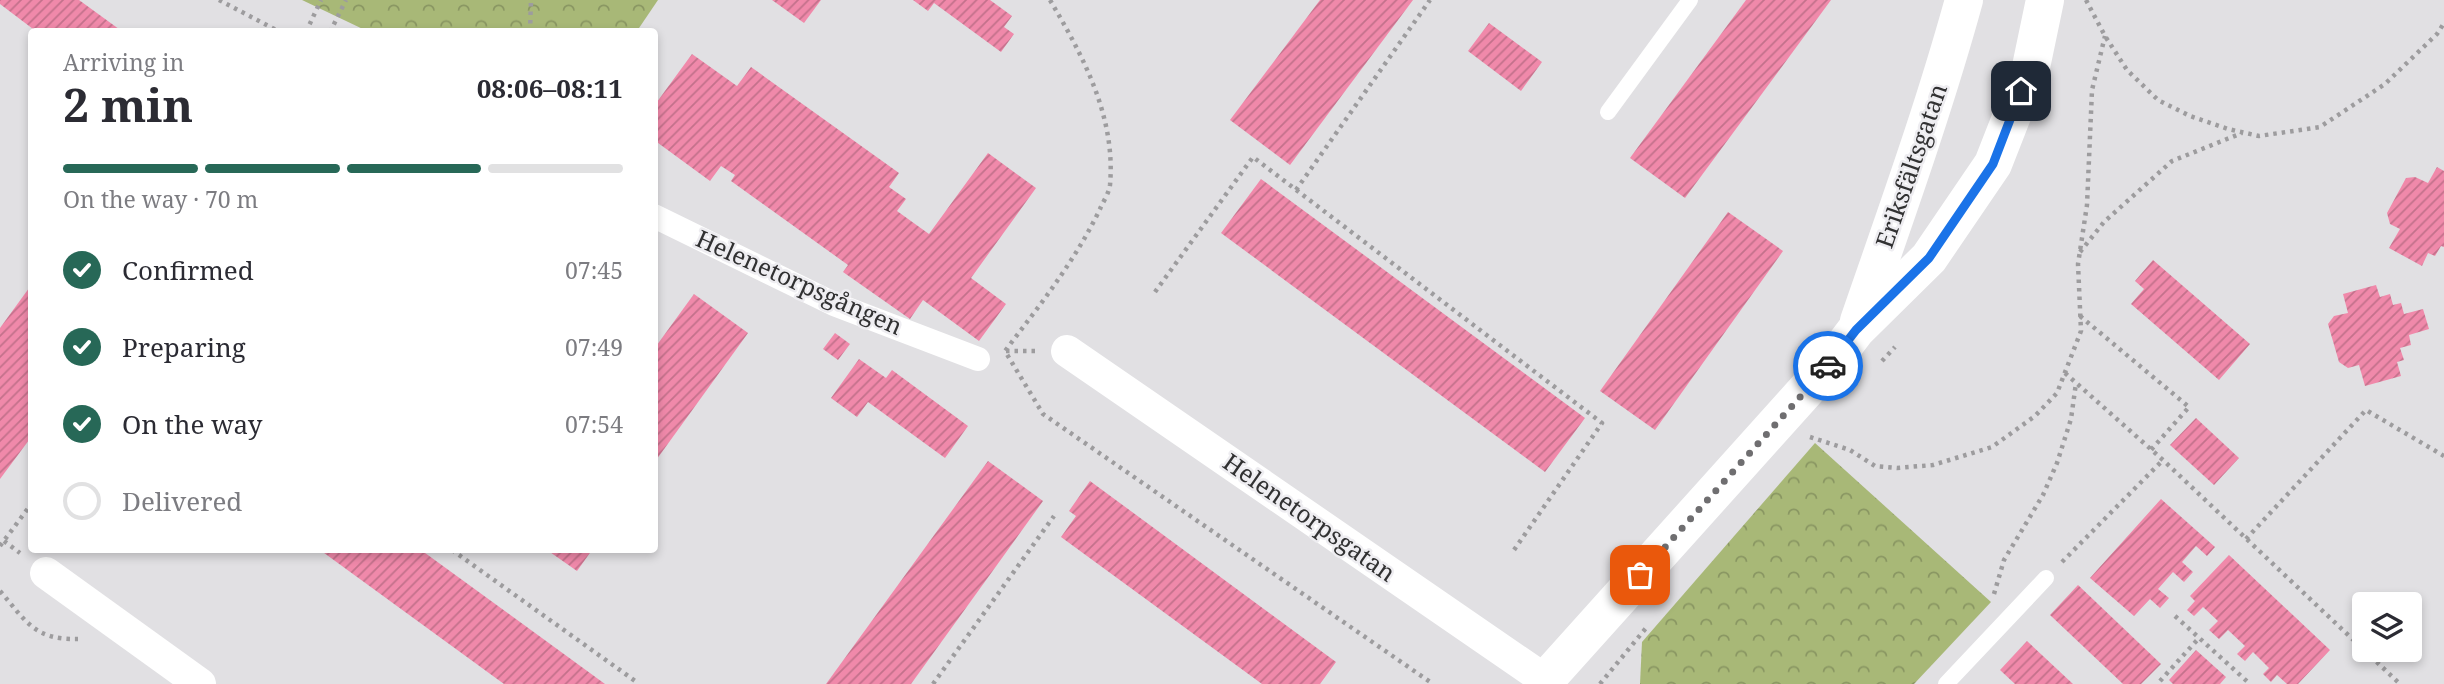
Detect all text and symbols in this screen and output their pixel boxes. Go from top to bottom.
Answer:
text: Arriving in [63,46,184,78]
pin [1991,61,2051,121]
text: 08:06–08:11 [477,70,623,106]
icon: home [2002,72,2040,110]
text: 2 min [63,73,193,135]
street label: Eriksfältsgatan [1867,79,1954,252]
text: On the way · 70 m [63,183,258,215]
street label: Helenetorpsgången [691,221,908,342]
icon: check [63,251,101,289]
text: Confirmed [122,252,254,288]
text: 07:45 [565,254,623,286]
icon: check [63,328,101,366]
text: Preparing [122,329,246,365]
text: 07:49 [565,331,623,363]
courier [1793,331,1863,401]
icon: car [1809,347,1847,385]
icon: check [63,405,101,443]
text: On the way [122,406,262,442]
text: 07:54 [565,408,623,440]
street label: Helenetorpsgatan [1217,445,1403,589]
text: Delivered [122,483,242,519]
pin [1610,545,1670,605]
icon: bag [1621,556,1659,594]
map controls [2352,592,2422,662]
button: layers [2352,592,2422,662]

